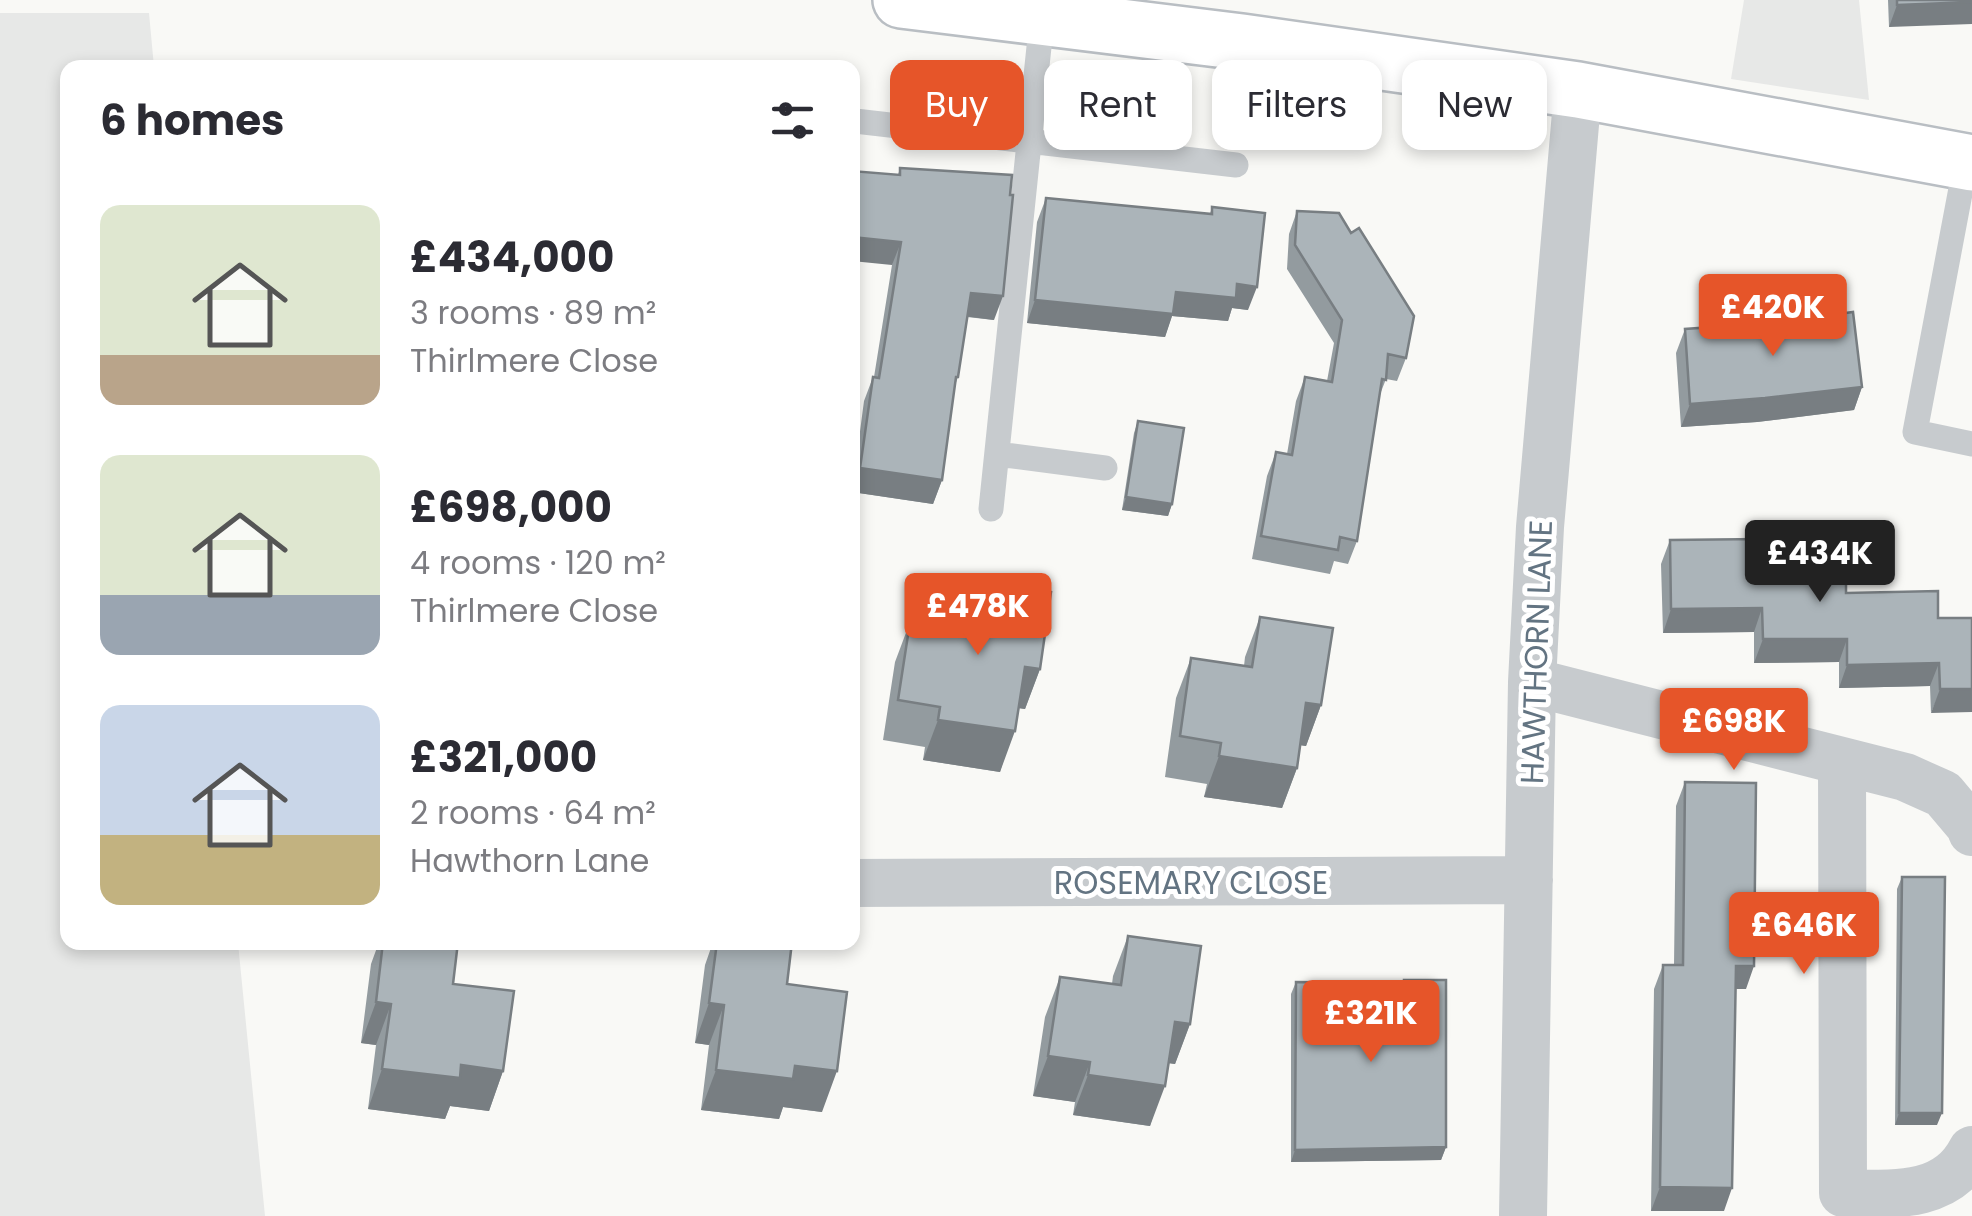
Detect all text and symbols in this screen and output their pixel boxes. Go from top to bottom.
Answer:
chip: Buy [890,60,1024,150]
chip: Rent [1044,60,1192,150]
chip: Filters [1212,60,1382,150]
chip: New [1402,60,1547,150]
text: 6 homes [100,91,285,150]
icon: filters [765,93,820,148]
text: £434,000 [410,228,614,287]
icon: home [180,245,300,365]
pin: £420K [1703,274,1843,359]
text: £420K [1721,284,1825,329]
text: 3 rooms · 89 m² [410,290,656,335]
text: Thirlmere Close [410,338,658,383]
text: £698,000 [410,478,612,537]
icon: home [180,495,300,615]
street label: HAWTHORN LANE [1509,519,1563,785]
pin: £434K [1750,520,1890,605]
text: £434K [1767,530,1873,575]
text: 4 rooms · 120 m² [410,540,666,585]
pin: £478K [908,573,1048,658]
text: £478K [926,583,1030,628]
text: Thirlmere Close [410,588,658,633]
pin: £698K [1664,688,1804,773]
text: £698K [1682,698,1786,743]
text: £321,000 [410,728,597,787]
icon: home [180,745,300,865]
text: 2 rooms · 64 m² [410,790,656,835]
text: Hawthorn Lane [410,838,649,883]
street label: ROSEMARY CLOSE [1054,860,1328,905]
pin: £646K [1734,892,1874,977]
text: £646K [1751,902,1857,947]
pin: £321K [1301,980,1441,1065]
text: £321K [1324,990,1418,1035]

